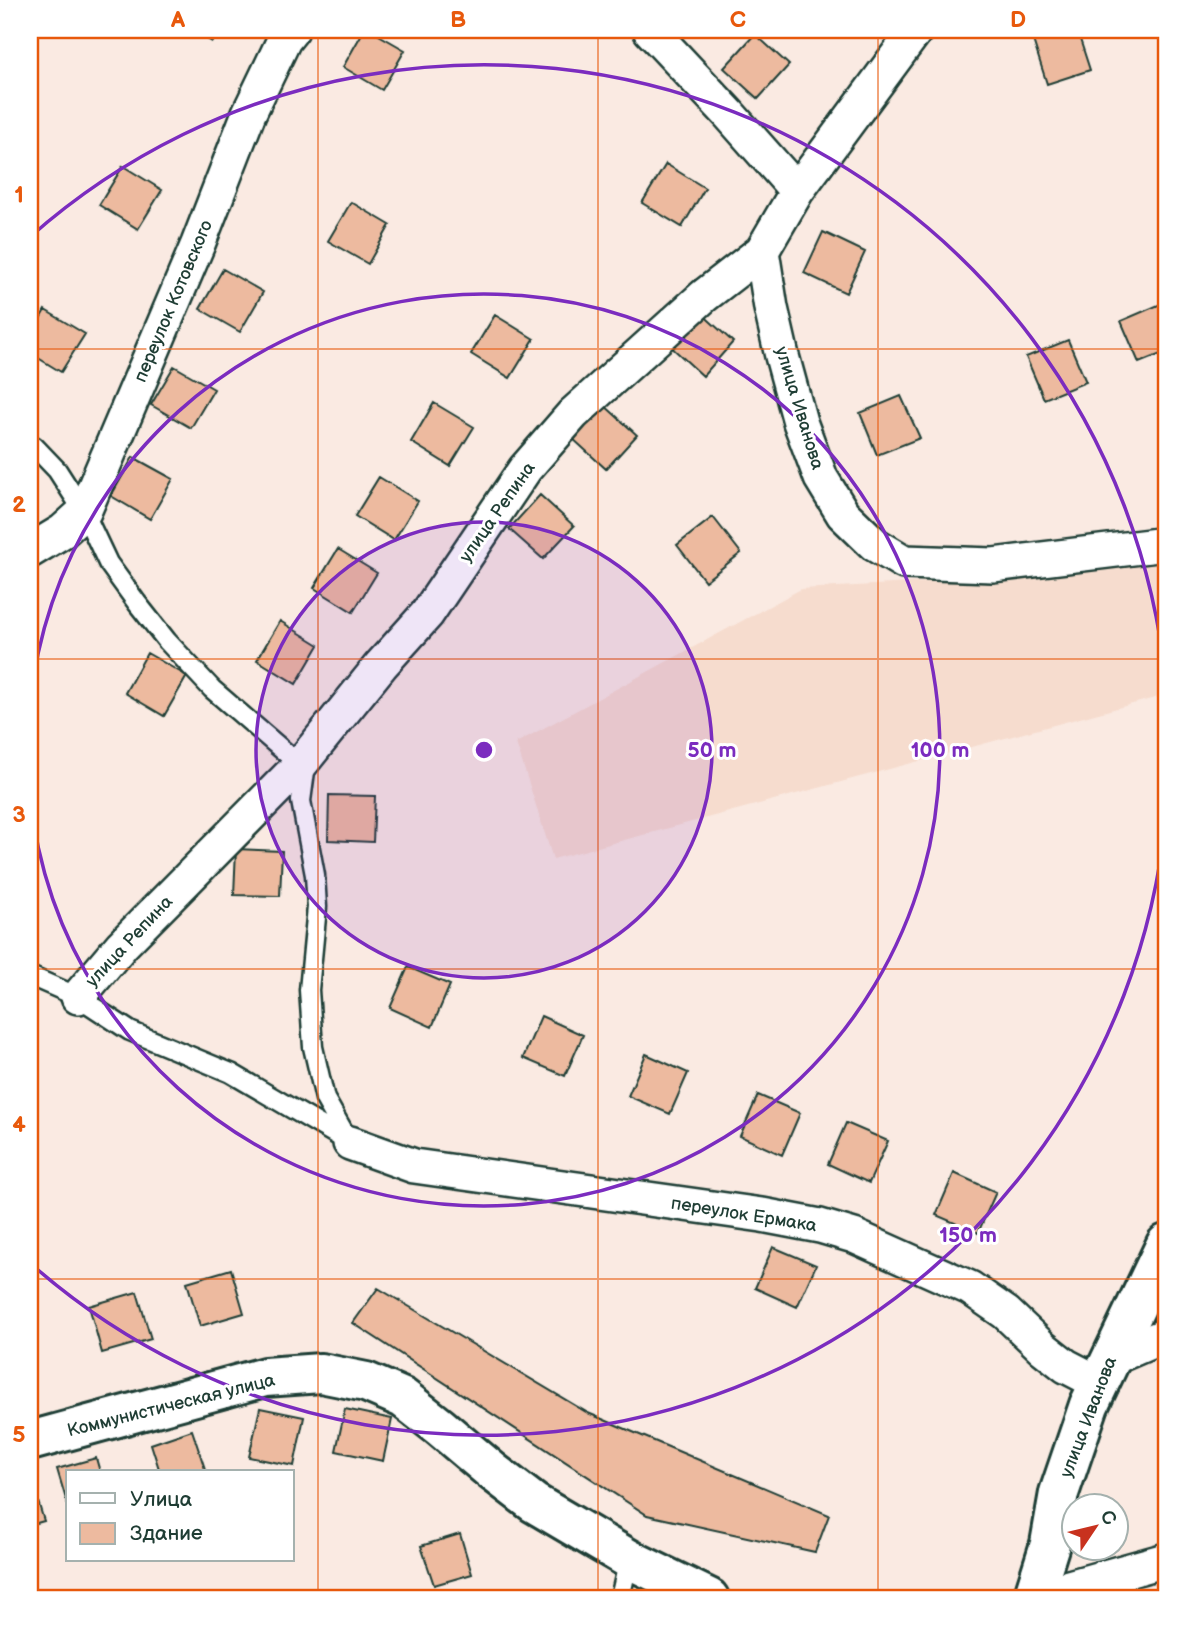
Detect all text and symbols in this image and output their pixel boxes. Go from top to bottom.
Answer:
text: A [170,6,186,34]
text: B [450,6,466,34]
text: C [730,6,746,34]
text: D [1010,6,1026,34]
text: 1 [14,181,24,209]
street label: переулок Котовского [130,217,217,385]
street label: улица Иванова [771,344,828,473]
street label: улица Репина [455,458,540,566]
text: 2 [12,491,26,519]
centre of rings [472,738,496,762]
text: 50 m [688,738,736,763]
text: 100 m [911,738,969,763]
text: 3 [12,801,26,829]
street label: улица Репина [82,891,177,991]
text: 4 [12,1111,26,1139]
street label: переулок Ермака [670,1193,819,1236]
text: 150 m [939,1223,997,1248]
street label: улица Иванова [1056,1353,1121,1481]
street label: Коммунистическая улица [65,1369,277,1441]
text: 5 [12,1421,26,1449]
legend [66,1470,294,1562]
text: Улица [130,1487,193,1512]
north arrow [1060,1492,1130,1562]
text: С [1094,1506,1121,1530]
text: Здание [130,1521,203,1546]

